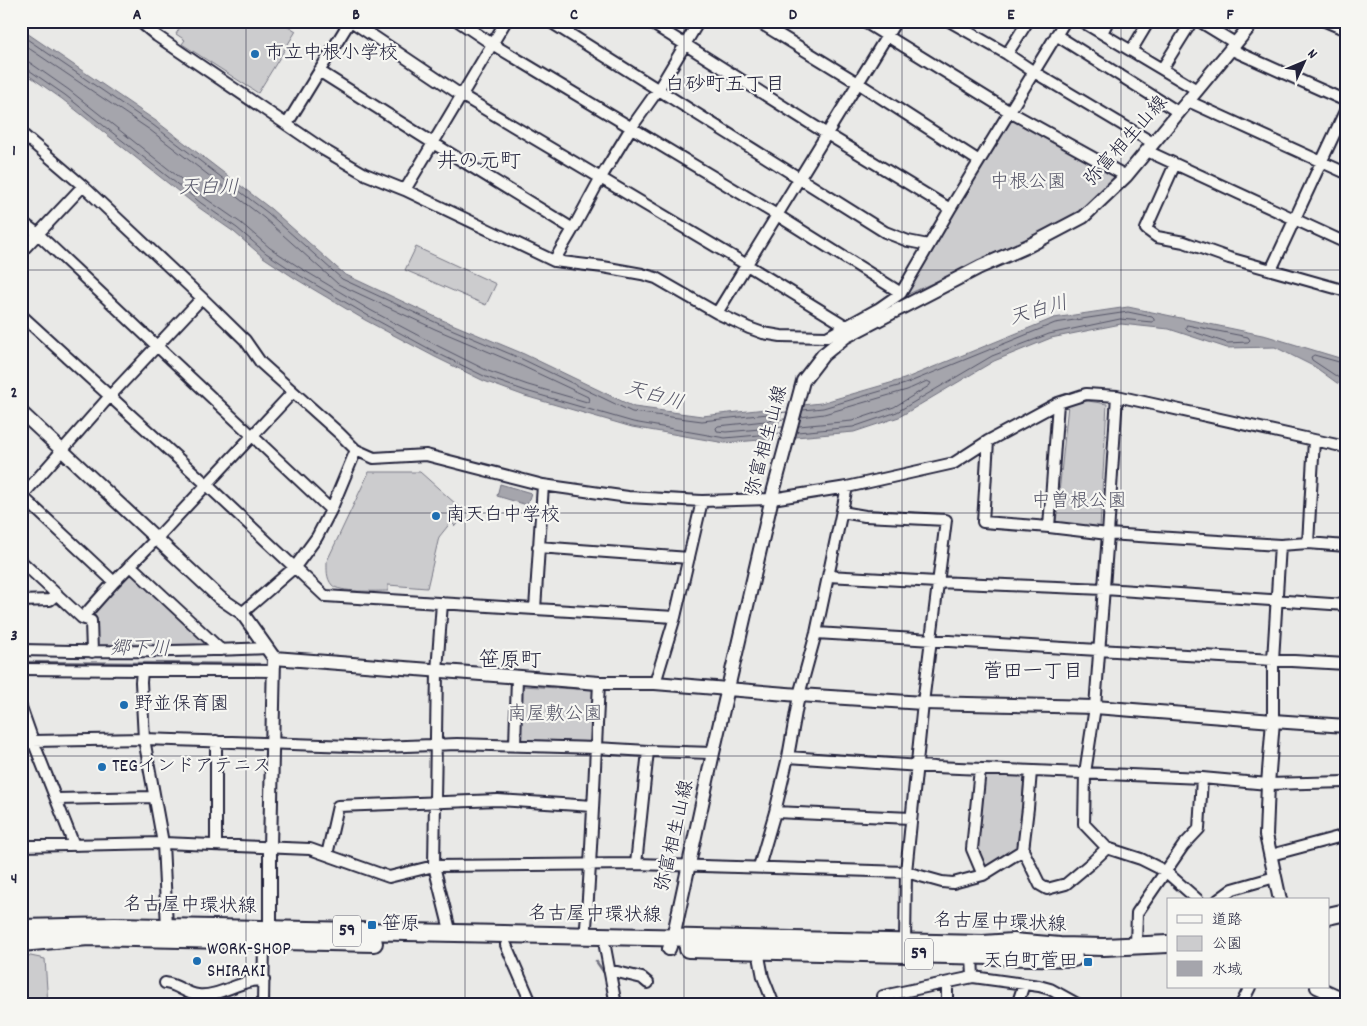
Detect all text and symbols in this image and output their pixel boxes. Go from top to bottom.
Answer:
text: A [133,4,142,27]
text: B [352,4,360,27]
text: C [570,4,578,27]
text: D [789,4,798,27]
text: E [1007,4,1015,27]
text: F [1226,4,1234,27]
north arrow [1280,38,1330,88]
place label: 市立中根小学校 [265,41,398,68]
text: N [1302,45,1322,64]
marker: 市立中根小学校 [249,48,261,60]
district label: 白砂町五丁目 [665,72,785,100]
street label: 弥富相生山線 [1079,91,1175,193]
text: 1 [12,140,16,163]
district label: 井の元町 [437,148,521,178]
park label: 中根公園 [990,170,1066,197]
water label: 天白川 [179,175,239,203]
water label: 天白川 [1006,290,1072,334]
water label: 天白川 [621,375,687,419]
text: 2 [11,382,18,405]
street label: 弥富相生山線 [740,382,796,500]
park label: 中曽根公園 [1031,489,1127,516]
place label: 南天白中学校 [446,503,560,530]
marker: 南天白中学校 [430,510,442,522]
text: 3 [10,625,18,648]
water label: 郷下川 [110,635,170,665]
district label: 笹原町 [479,647,542,677]
district label: 菅田一丁目 [983,659,1083,687]
place label: 野並保育園 [134,692,229,719]
marker: 野並保育園 [118,699,130,711]
park label: 南屋敷公園 [507,702,603,729]
place label: TEGインドアテニス [112,754,271,781]
marker: TEGインドアテニス [96,761,108,773]
street label: 弥富相生山線 [650,777,702,895]
text: 4 [11,868,17,891]
street label: 名古屋中環状線 [123,892,257,922]
legend [1167,898,1330,988]
street label: 名古屋中環状線 [528,901,662,931]
street label: 名古屋中環状線 [933,908,1067,940]
text: 道路 [1212,910,1242,932]
place label: 笹原 [382,912,420,939]
road number: 59 [333,916,361,946]
marker: 笹原 [366,919,378,931]
text: 公園 [1212,934,1242,956]
place label: WORK-SHOP SHIRAKI [207,937,291,986]
road number: 59 [905,939,933,970]
place label: 天白町菅田 [983,949,1078,976]
marker: WORK-SHOP SHIRAKI [191,955,203,967]
marker: 天白町菅田 [1082,956,1094,968]
text: 水域 [1212,960,1242,982]

